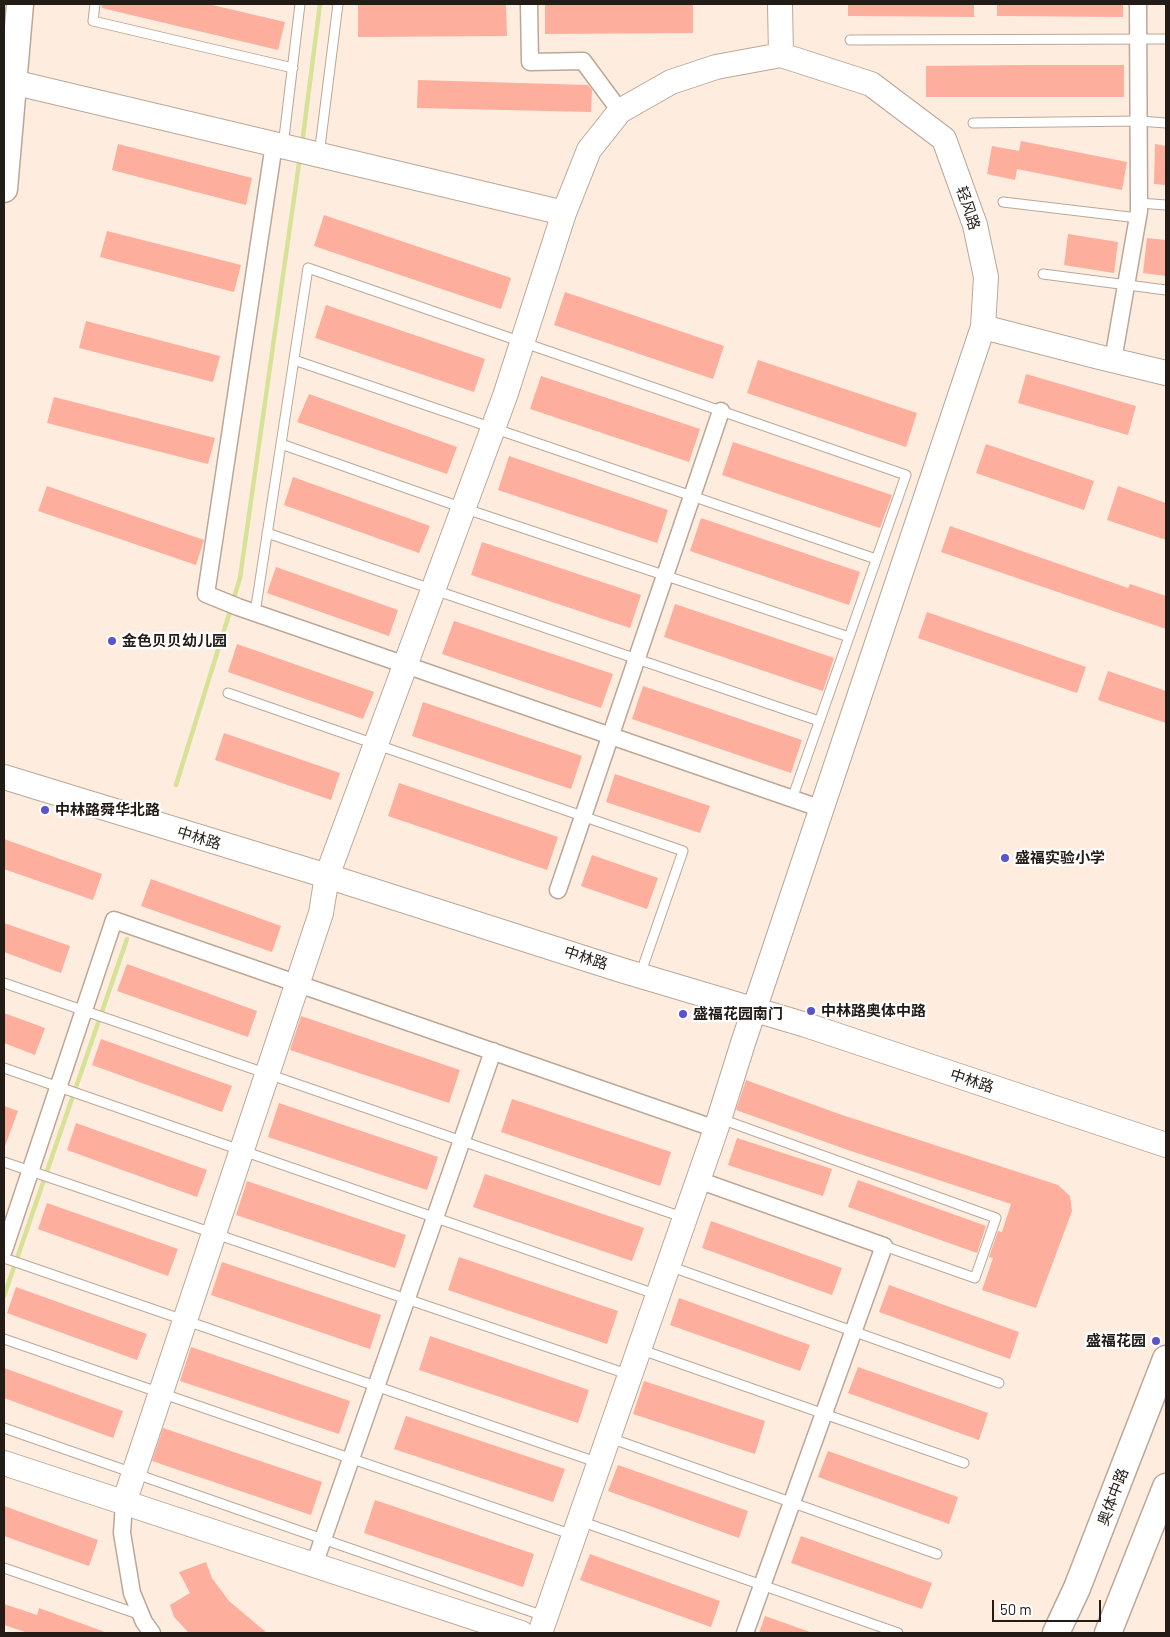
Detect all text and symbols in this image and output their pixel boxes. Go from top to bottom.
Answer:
street label: 轻风路 [952,184,984,232]
place label: 金色贝贝幼儿园 [122,632,227,650]
marker: 金色贝贝幼儿园 [106,635,118,647]
place label: 中林路舜华北路 [55,801,160,819]
marker: 中林路舜华北路 [39,804,51,816]
street label: 中林路 [175,823,223,853]
place label: 盛福实验小学 [1015,849,1105,867]
marker: 盛福实验小学 [999,852,1011,864]
street label: 中林路 [562,942,610,974]
place label: 中林路奥体中路 [821,1002,926,1020]
place label: 盛福花园南门 [693,1005,783,1023]
marker: 中林路奥体中路 [805,1005,817,1017]
marker: 盛福花园南门 [677,1008,689,1020]
street label: 中林路 [948,1065,996,1097]
place label: 盛福花园 [1086,1332,1146,1350]
marker: 盛福花园 [1150,1335,1162,1347]
street label: 奥体中路 [1094,1466,1132,1528]
scale bar [995,1590,1104,1622]
text: 50 m [1000,1600,1032,1618]

